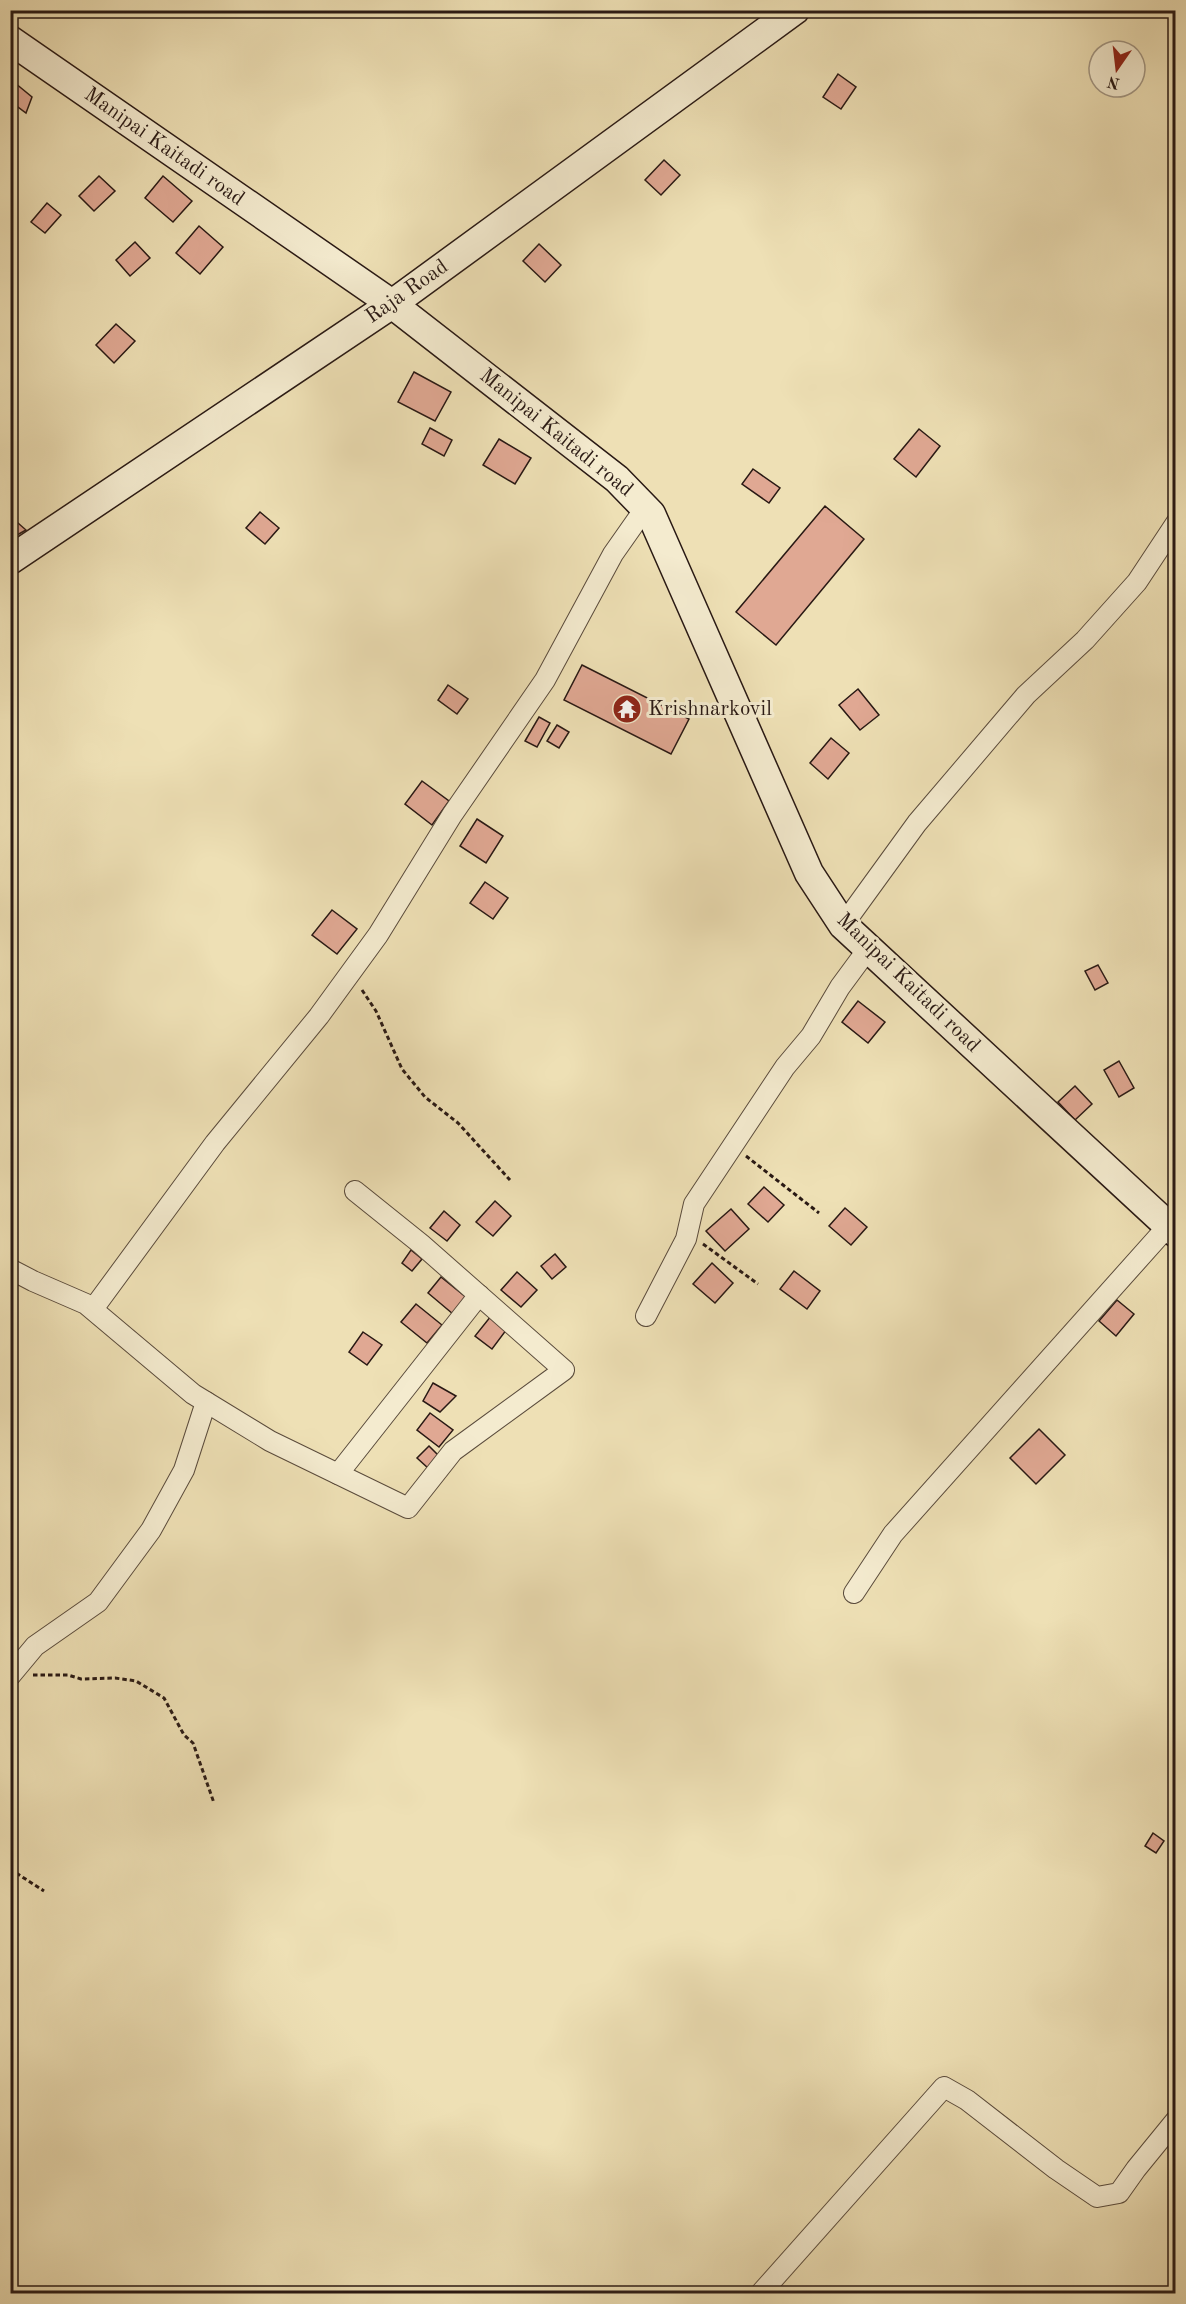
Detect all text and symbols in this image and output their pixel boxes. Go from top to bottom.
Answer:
north arrow [1087,39,1147,99]
text: N [1105,72,1122,91]
street label: Manipai Kaitadi road [80,84,248,210]
street label: Raja Road [362,256,452,328]
street label: Manipai Kaitadi road [475,365,637,501]
temple icon: Krishnarkovil [611,693,643,725]
place label: Krishnarkovil [648,699,772,720]
street label: Manipai Kaitadi road [832,909,984,1057]

